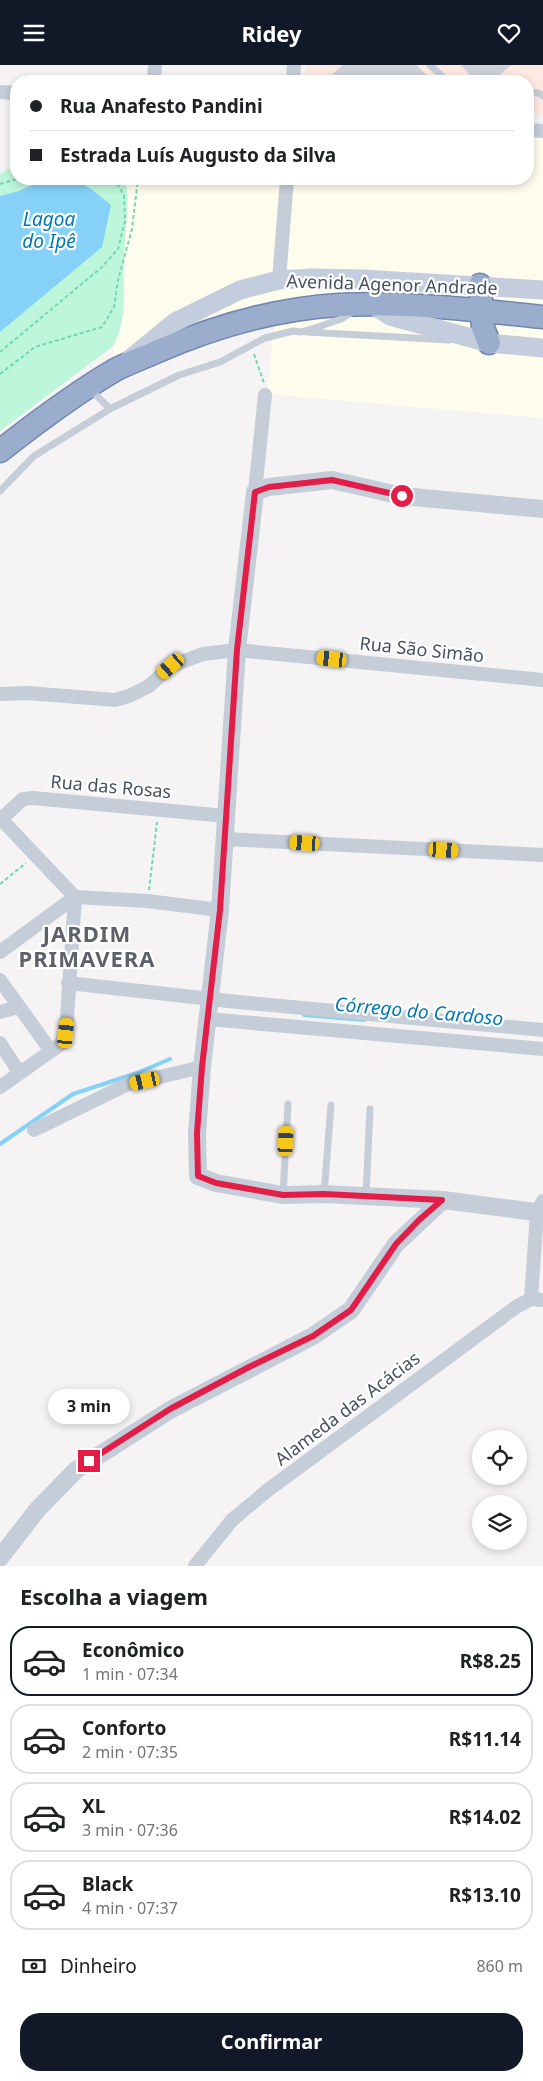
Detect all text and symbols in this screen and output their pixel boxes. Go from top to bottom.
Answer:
text: Ridey [241,18,302,48]
icon: menu [20,19,48,47]
icon: heart [495,19,523,47]
text: Rua Anafesto Pandini [60,93,263,119]
text: Estrada Luís Augusto da Silva [60,142,336,168]
water label: Lagoa do Ipê [22,206,76,254]
street label: Avenida Agenor Andrade [286,268,498,300]
route start [391,485,413,507]
street label: Rua São Simão [359,631,485,667]
car [154,650,187,682]
car [316,650,347,668]
street label: Rua das Rosas [50,769,172,803]
car [289,835,320,851]
car [428,842,459,858]
district label: JARDIM PRIMAVERA [18,918,156,973]
water label: Córrego do Cardoso [334,991,504,1031]
car [56,1017,75,1049]
car [128,1070,161,1092]
car [277,1126,294,1156]
street label: Alameda das Acácias [270,1346,424,1470]
callout: 3 min [48,1389,130,1423]
text: 3 min [67,1395,111,1417]
map controls [472,1430,527,1550]
button: locate [472,1430,527,1485]
route end [78,1450,100,1472]
button: layers [472,1495,527,1550]
text: Escolha a viagem [20,1581,208,1611]
text: Econômico [82,1637,184,1663]
icon: car [22,1639,67,1684]
text: R$8.25 [460,1648,521,1674]
text: 1 min · 07:34 [82,1663,178,1685]
text: Conforto [82,1715,166,1741]
icon: car [22,1717,67,1762]
text: R$11.14 [449,1726,521,1752]
text: 2 min · 07:35 [82,1741,178,1763]
text: XL [82,1793,105,1819]
icon: car [22,1795,67,1840]
text: R$14.02 [449,1804,521,1830]
text: 3 min · 07:36 [82,1819,178,1841]
text: Black [82,1871,133,1897]
icon: car [22,1873,67,1918]
text: R$13.10 [449,1882,521,1908]
text: 4 min · 07:37 [82,1897,178,1919]
icon: cash [20,1952,48,1980]
text: Dinheiro [60,1953,137,1979]
text: 860 m [476,1955,523,1977]
button: Confirmar [20,2013,523,2071]

